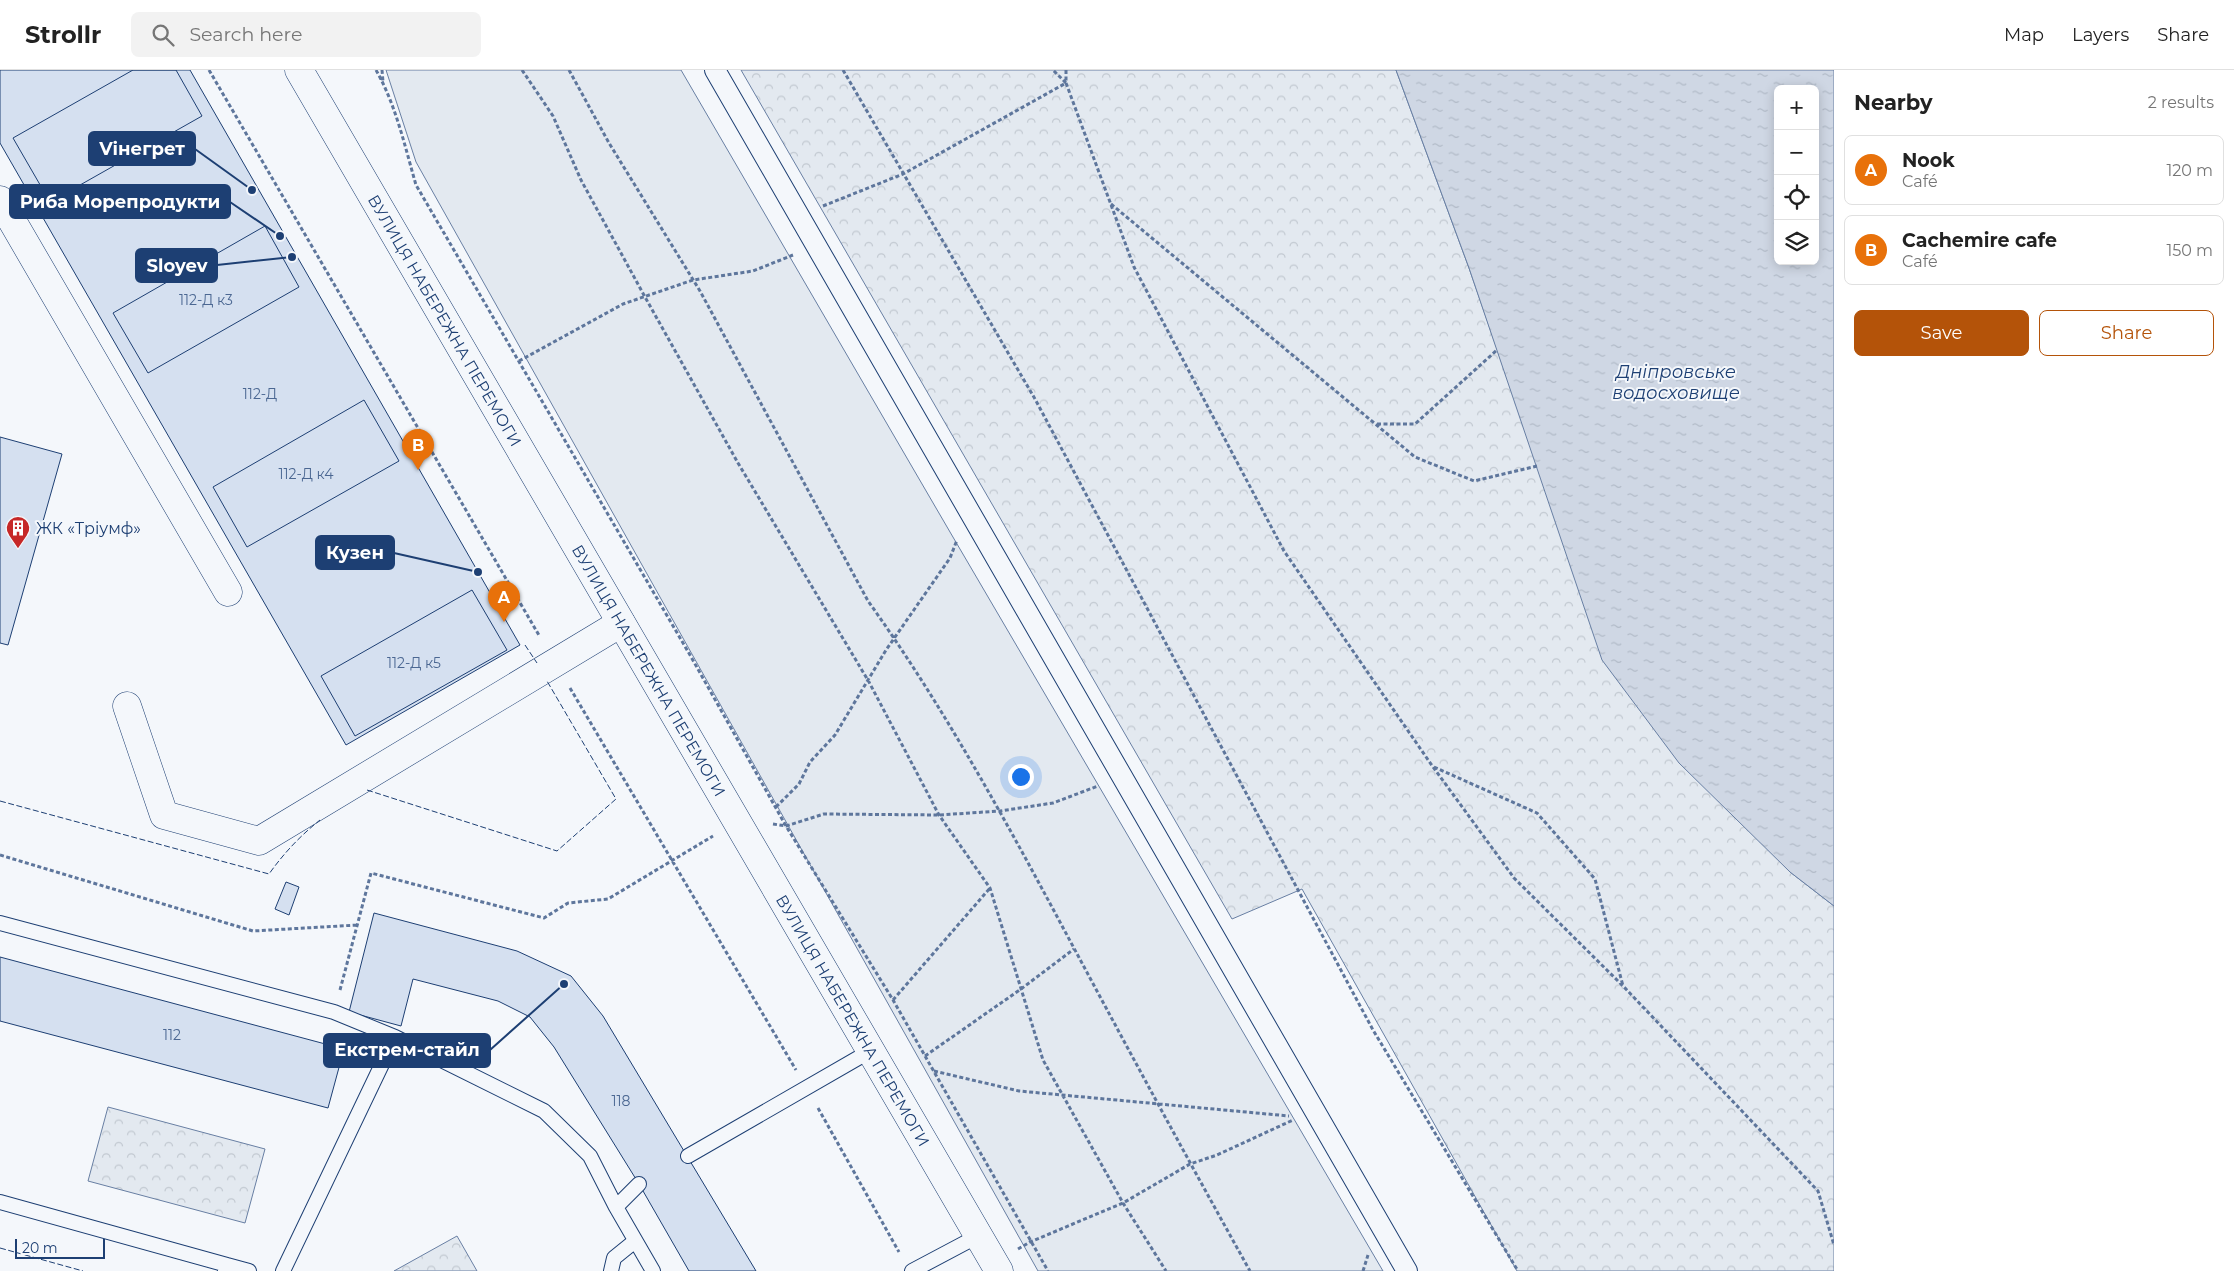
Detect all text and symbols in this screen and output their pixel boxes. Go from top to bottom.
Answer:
search box [131,12,481,57]
text: Strollr [25,20,101,49]
icon: search [149,21,177,49]
text: Search here [189,23,302,46]
text: Map [2004,24,2044,46]
text: Layers [2072,24,2129,46]
text: Share [2157,24,2209,46]
map controls [1774,85,1819,265]
button: + [1774,85,1819,130]
text: Nearby [1854,90,1933,115]
text: 2 results [2148,93,2214,112]
button: − [1774,130,1819,175]
callout: Vінегрет [89,132,195,165]
text: Vінегрет [98,138,185,160]
text: Nook [1902,149,1955,172]
text: A [1865,161,1877,180]
text: 120 m [2166,161,2213,180]
text: Café [1902,172,1938,191]
button: locate [1774,175,1819,220]
callout: Риба Морепродукти [10,185,230,218]
text: Риба Морепродукти [20,191,220,213]
street label: ВУЛИЦЯ НАБЕРЕЖНА ПЕРЕМОГИ [364,192,525,450]
button: layers [1774,220,1819,265]
text: Cachemire cafe [1902,229,2057,252]
text: B [1865,241,1877,260]
text: 150 m [2166,241,2213,260]
callout: Sloyev [136,249,217,282]
text: Café [1902,252,1938,271]
text: Sloyev [147,255,208,277]
house number: 112-Д к3 [179,291,233,309]
button: Save [1854,310,2029,356]
button: Share [2039,310,2214,356]
water label: Дніпровське водосховище [1612,361,1740,404]
house number: 112-Д [243,385,277,403]
pin: B [402,429,434,470]
house number: 112-Д к4 [279,465,334,483]
building icon: ЖК «Тріумф» [5,515,31,549]
place label: ЖК «Тріумф» [36,519,141,538]
callout: Кузен [316,536,394,569]
street label: ВУЛИЦЯ НАБЕРЕЖНА ПЕРЕМОГИ [568,541,729,800]
text: Кузен [326,542,384,564]
pin: A [488,581,520,622]
house number: 112-Д к5 [387,654,441,672]
your location [1008,764,1034,790]
street label: ВУЛИЦЯ НАБЕРЕЖНА ПЕРЕМОГИ [772,891,933,1150]
house number: 112 [163,1026,181,1044]
callout: Екстрем-стайл [324,1034,490,1067]
text: Екстрем-стайл [334,1039,480,1061]
house number: 118 [611,1092,631,1110]
scale bar [15,1236,105,1259]
text: 20 m [22,1239,58,1257]

